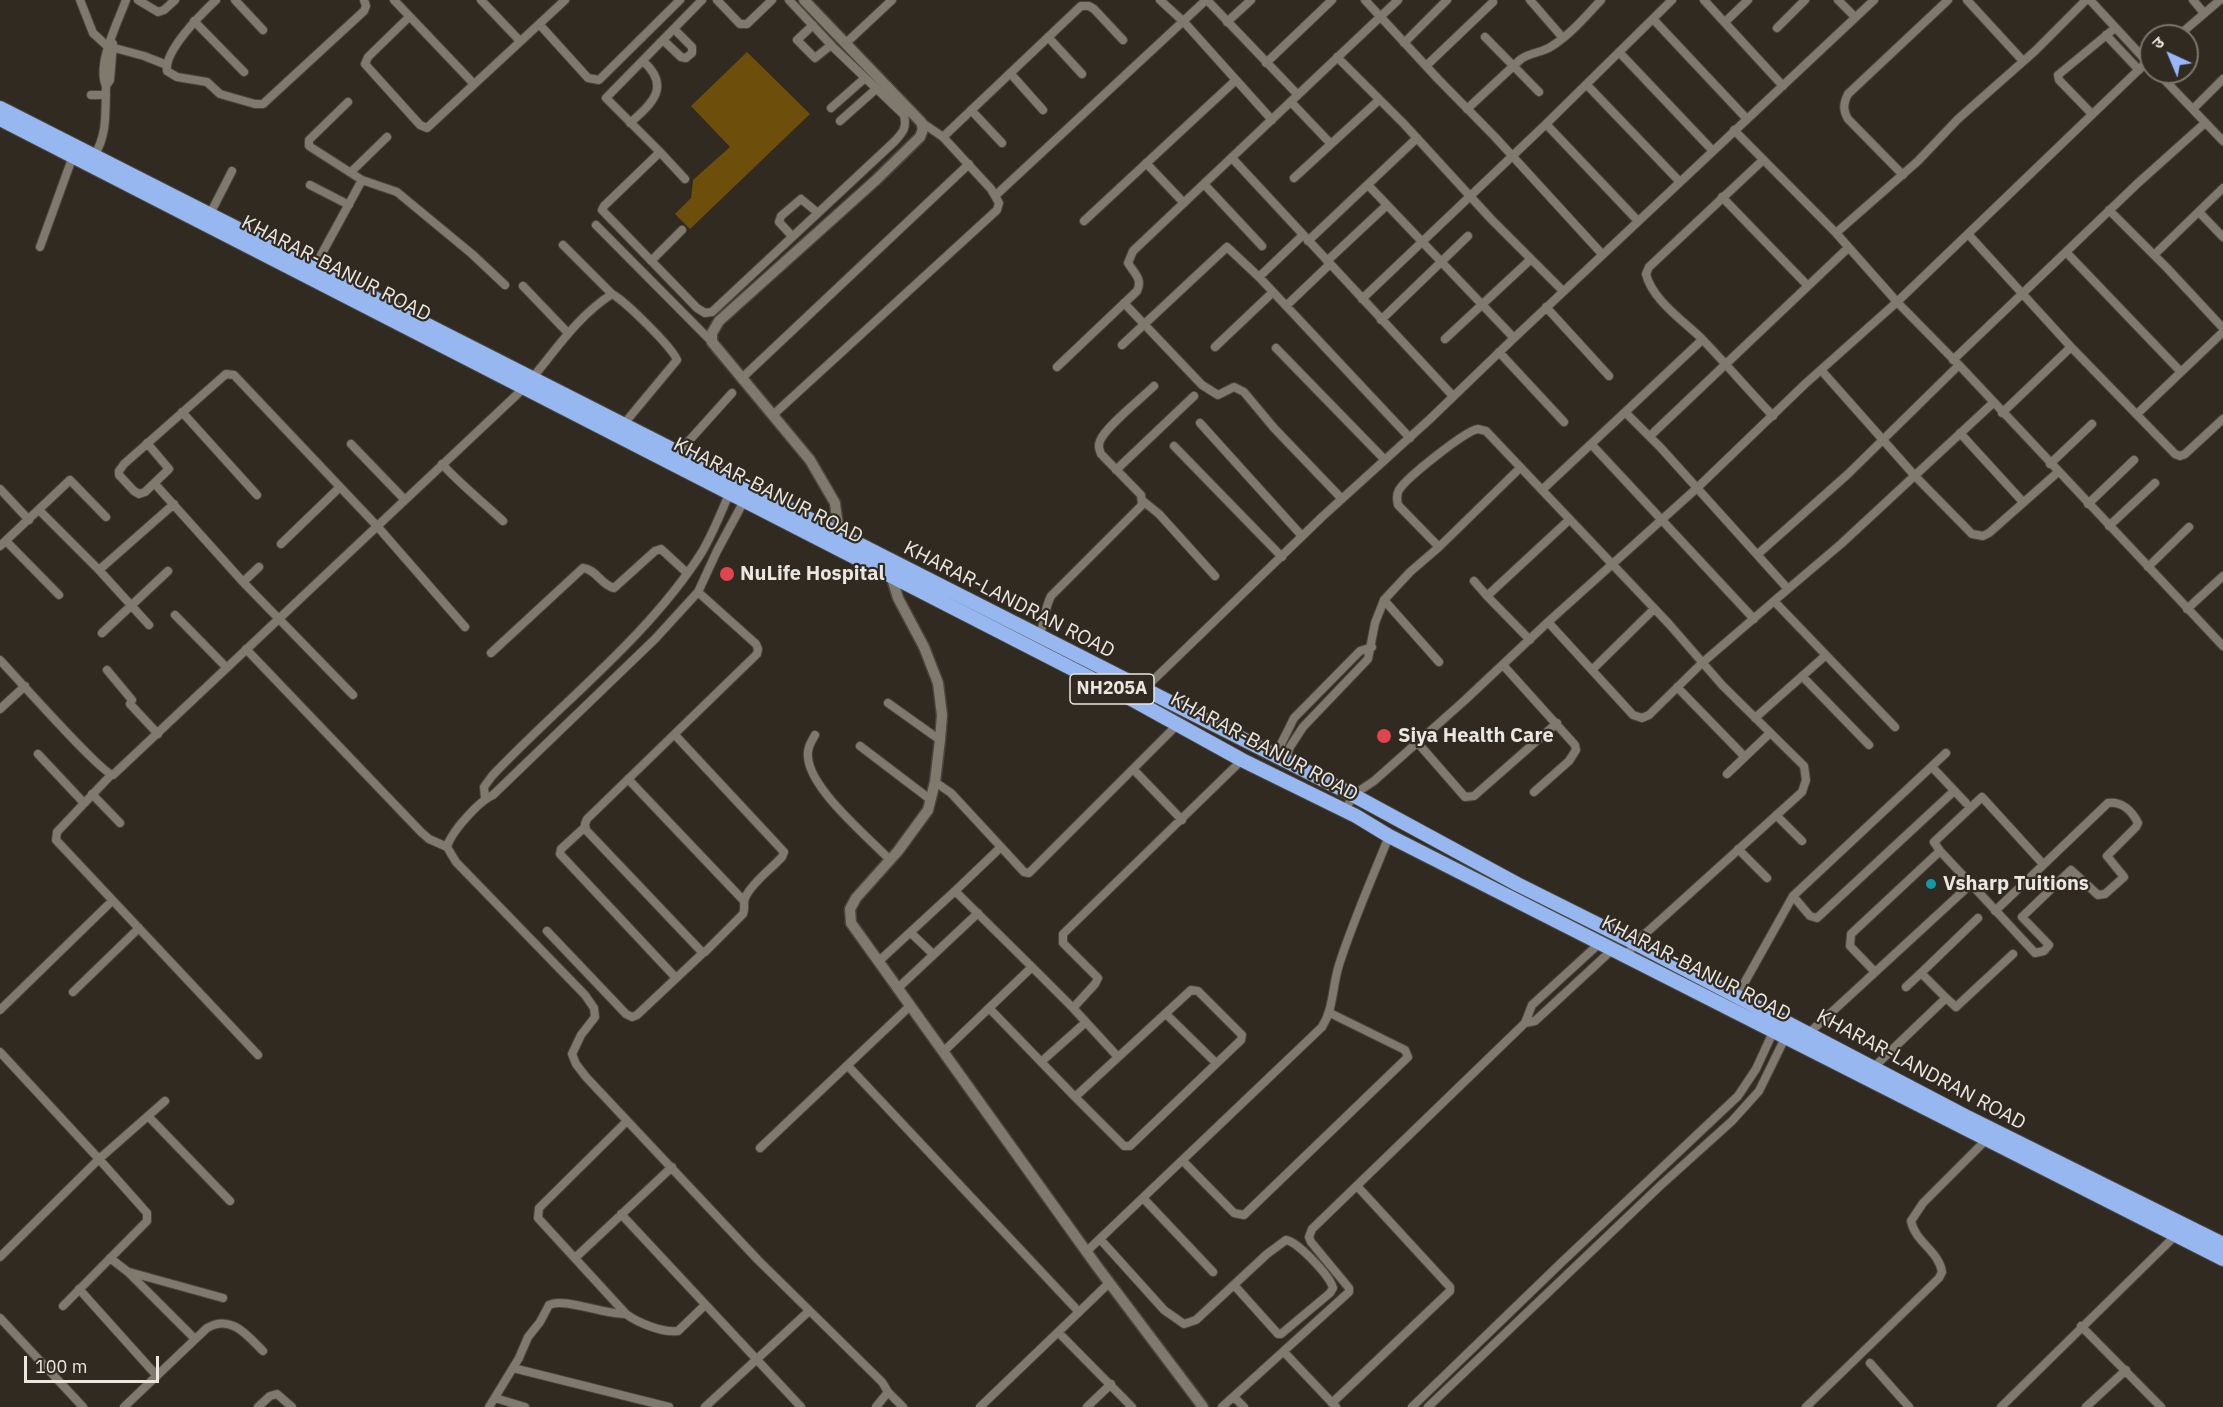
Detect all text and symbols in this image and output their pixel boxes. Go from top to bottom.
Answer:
north arrow [2139,24,2199,84]
text: उ [2148,32,2168,53]
street label: KHARAR-BANUR ROAD [237,211,435,327]
street label: KHARAR-BANUR ROAD [669,433,867,549]
street label: KHARAR-LANDRAN ROAD [899,536,1119,664]
place label: NuLife Hospital [740,562,885,586]
marker: NuLife Hospital [718,565,736,583]
road number: NH205A [1070,674,1154,704]
street label: KHARAR-BANUR ROAD [1166,687,1362,807]
place label: Siya Health Care [1398,724,1554,748]
marker: Siya Health Care [1375,727,1393,745]
place label: Vsharp Tuitions [1943,872,2089,896]
marker: Vsharp Tuitions [1924,877,1938,891]
street label: KHARAR-BANUR ROAD [1597,911,1795,1027]
street label: KHARAR-LANDRAN ROAD [1812,1005,2030,1135]
scale bar [27,1344,162,1382]
text: 100 m [35,1355,87,1378]

